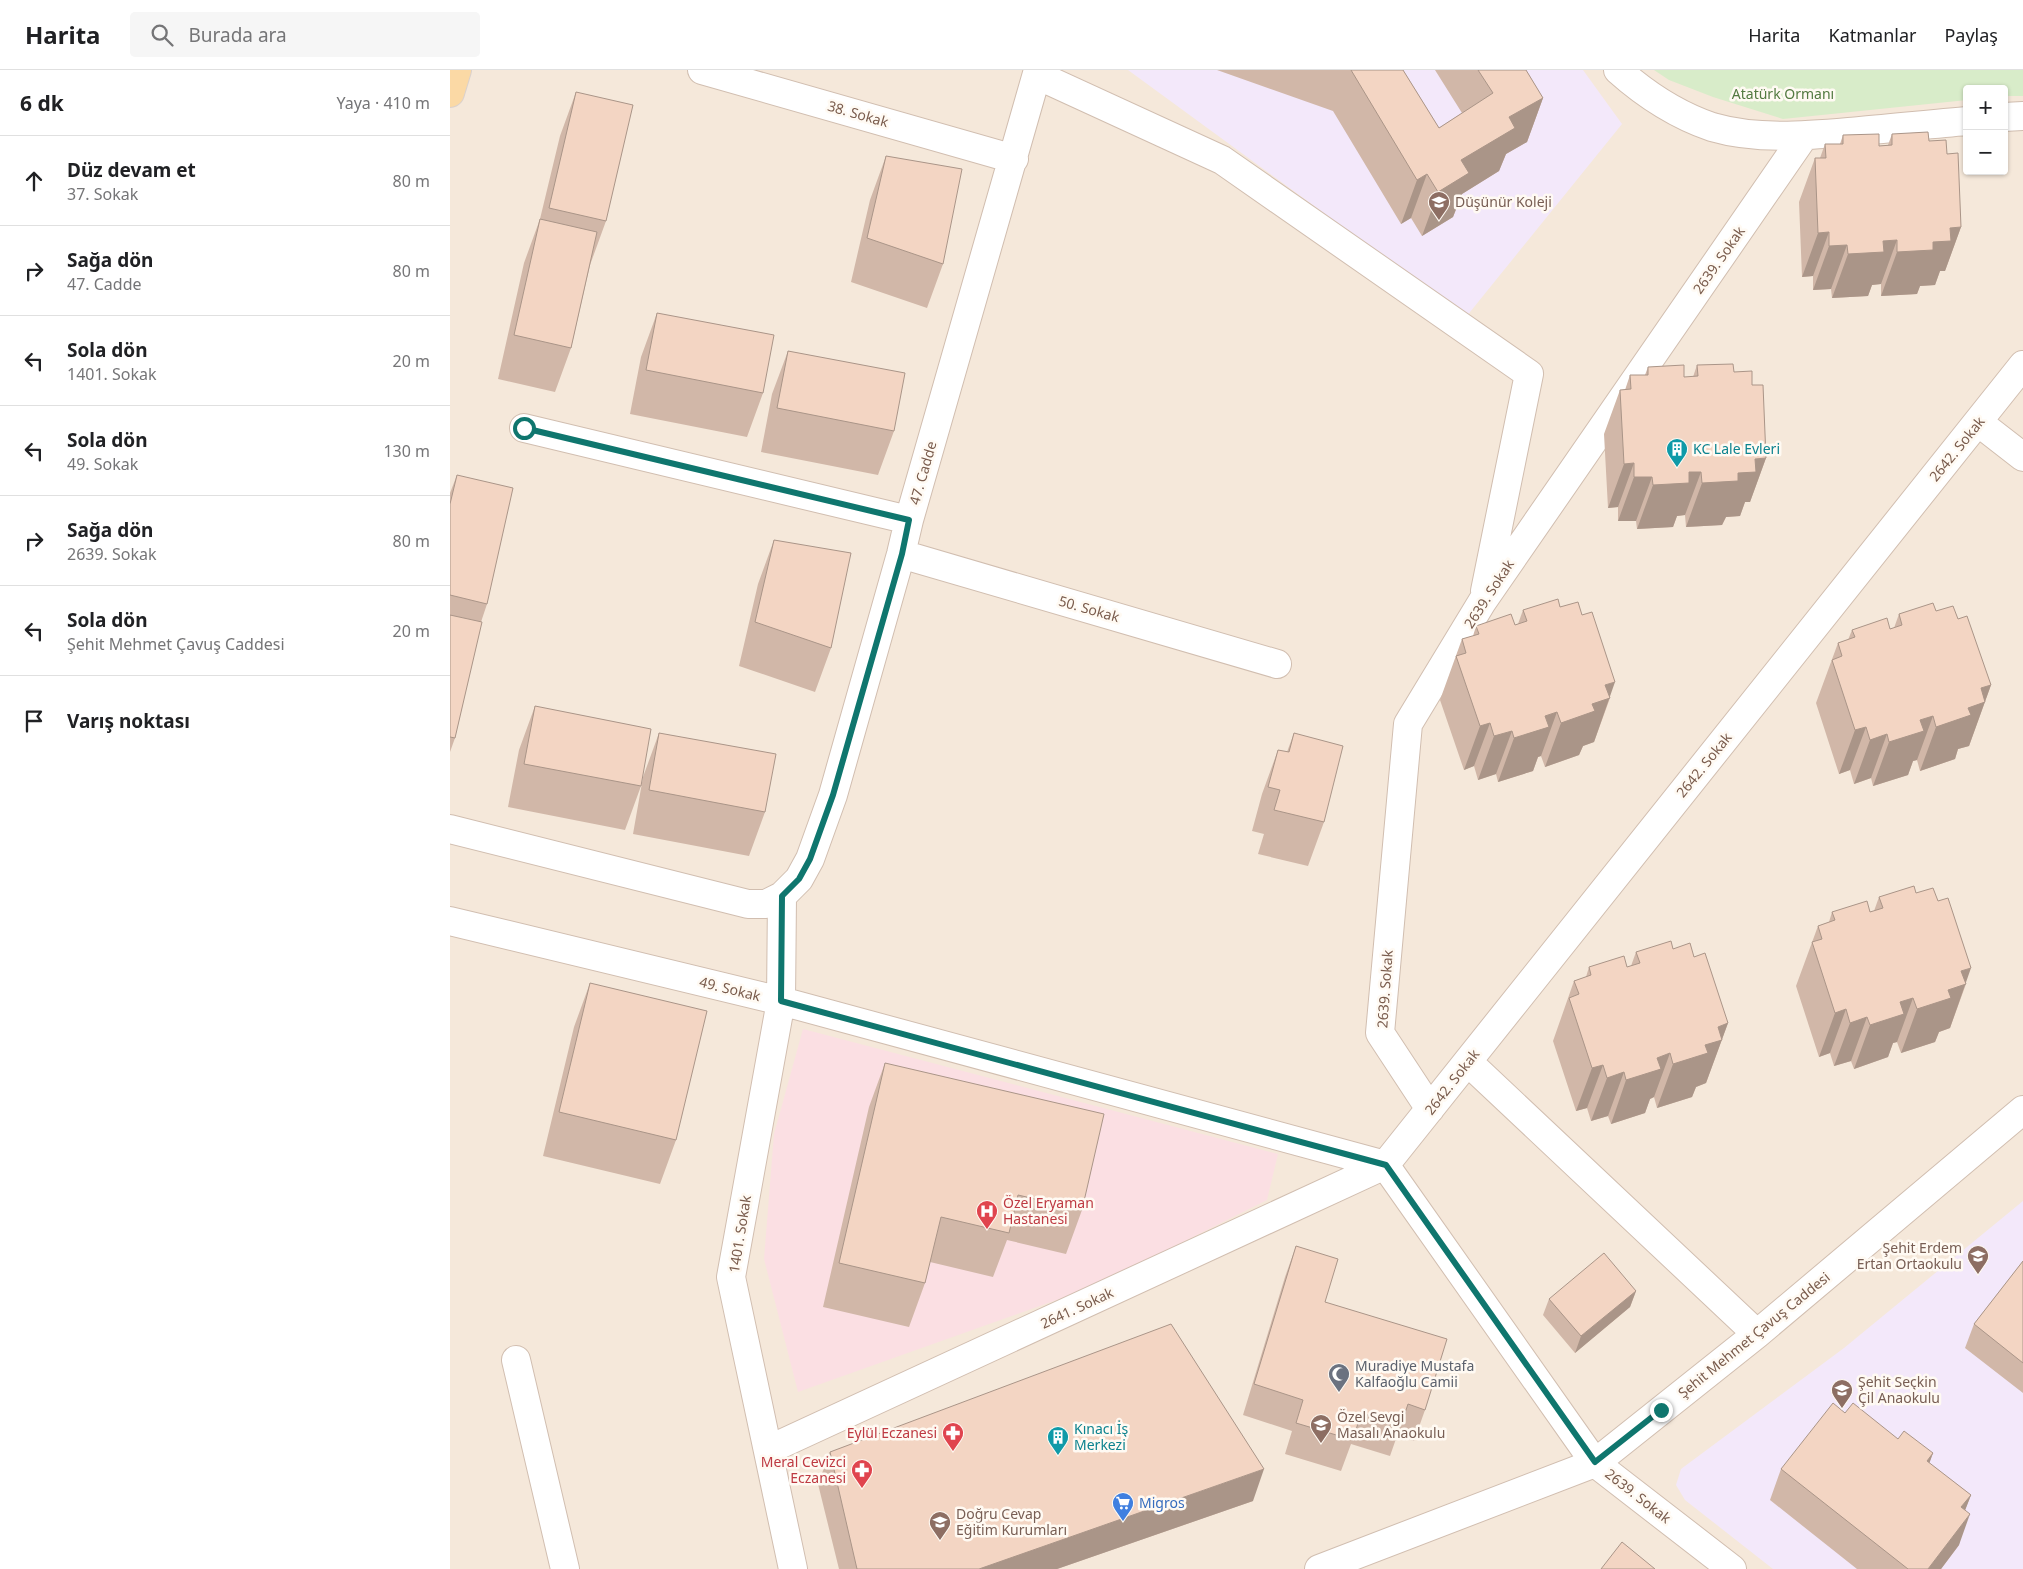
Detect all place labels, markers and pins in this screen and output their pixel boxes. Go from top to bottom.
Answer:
school or university icon: Düşünür Koleji [1427,190,1451,221]
place label: Düşünür Koleji [1455,192,1552,211]
building icon: KC Lale Evleri [1665,437,1689,468]
place label: KC Lale Evleri [1693,439,1780,458]
place label: Özel Eryaman Hastanesi [1003,1193,1094,1228]
hospital icon: Özel Eryaman Hastanesi [975,1199,999,1230]
place label: Şehit Erdem Ertan Ortaokulu [1857,1238,1962,1273]
school or university icon: Şehit Erdem Ertan Ortaokulu [1966,1244,1990,1275]
place label: Muradiye Mustafa Kalfaoğlu Camii [1355,1356,1474,1391]
mosque icon: Muradiye Mustafa Kalfaoğlu Camii [1327,1362,1351,1393]
place label: Şehit Seçkin Çil Anaokulu [1858,1372,1940,1407]
school or university icon: Şehit Seçkin Çil Anaokulu [1830,1378,1854,1409]
place label: Özel Sevgi Masalı Anaokulu [1337,1407,1445,1442]
school or university icon: Özel Sevgi Masalı Anaokulu [1309,1413,1333,1444]
place label: Kınacı İş Merkezi [1074,1419,1129,1454]
pharmacy icon: Eylül Eczanesi [941,1421,965,1452]
place label: Eylül Eczanesi [847,1423,937,1442]
building icon: Kınacı İş Merkezi [1046,1425,1070,1456]
place label: Meral Cevizci Eczanesi [761,1452,846,1487]
pharmacy icon: Meral Cevizci Eczanesi [850,1458,874,1489]
supermarket icon: Migros [1111,1491,1135,1522]
place label: Migros [1139,1493,1185,1512]
place label: Doğru Cevap Eğitim Kurumları [956,1504,1067,1539]
school or university icon: Doğru Cevap Eğitim Kurumları [928,1510,952,1541]

